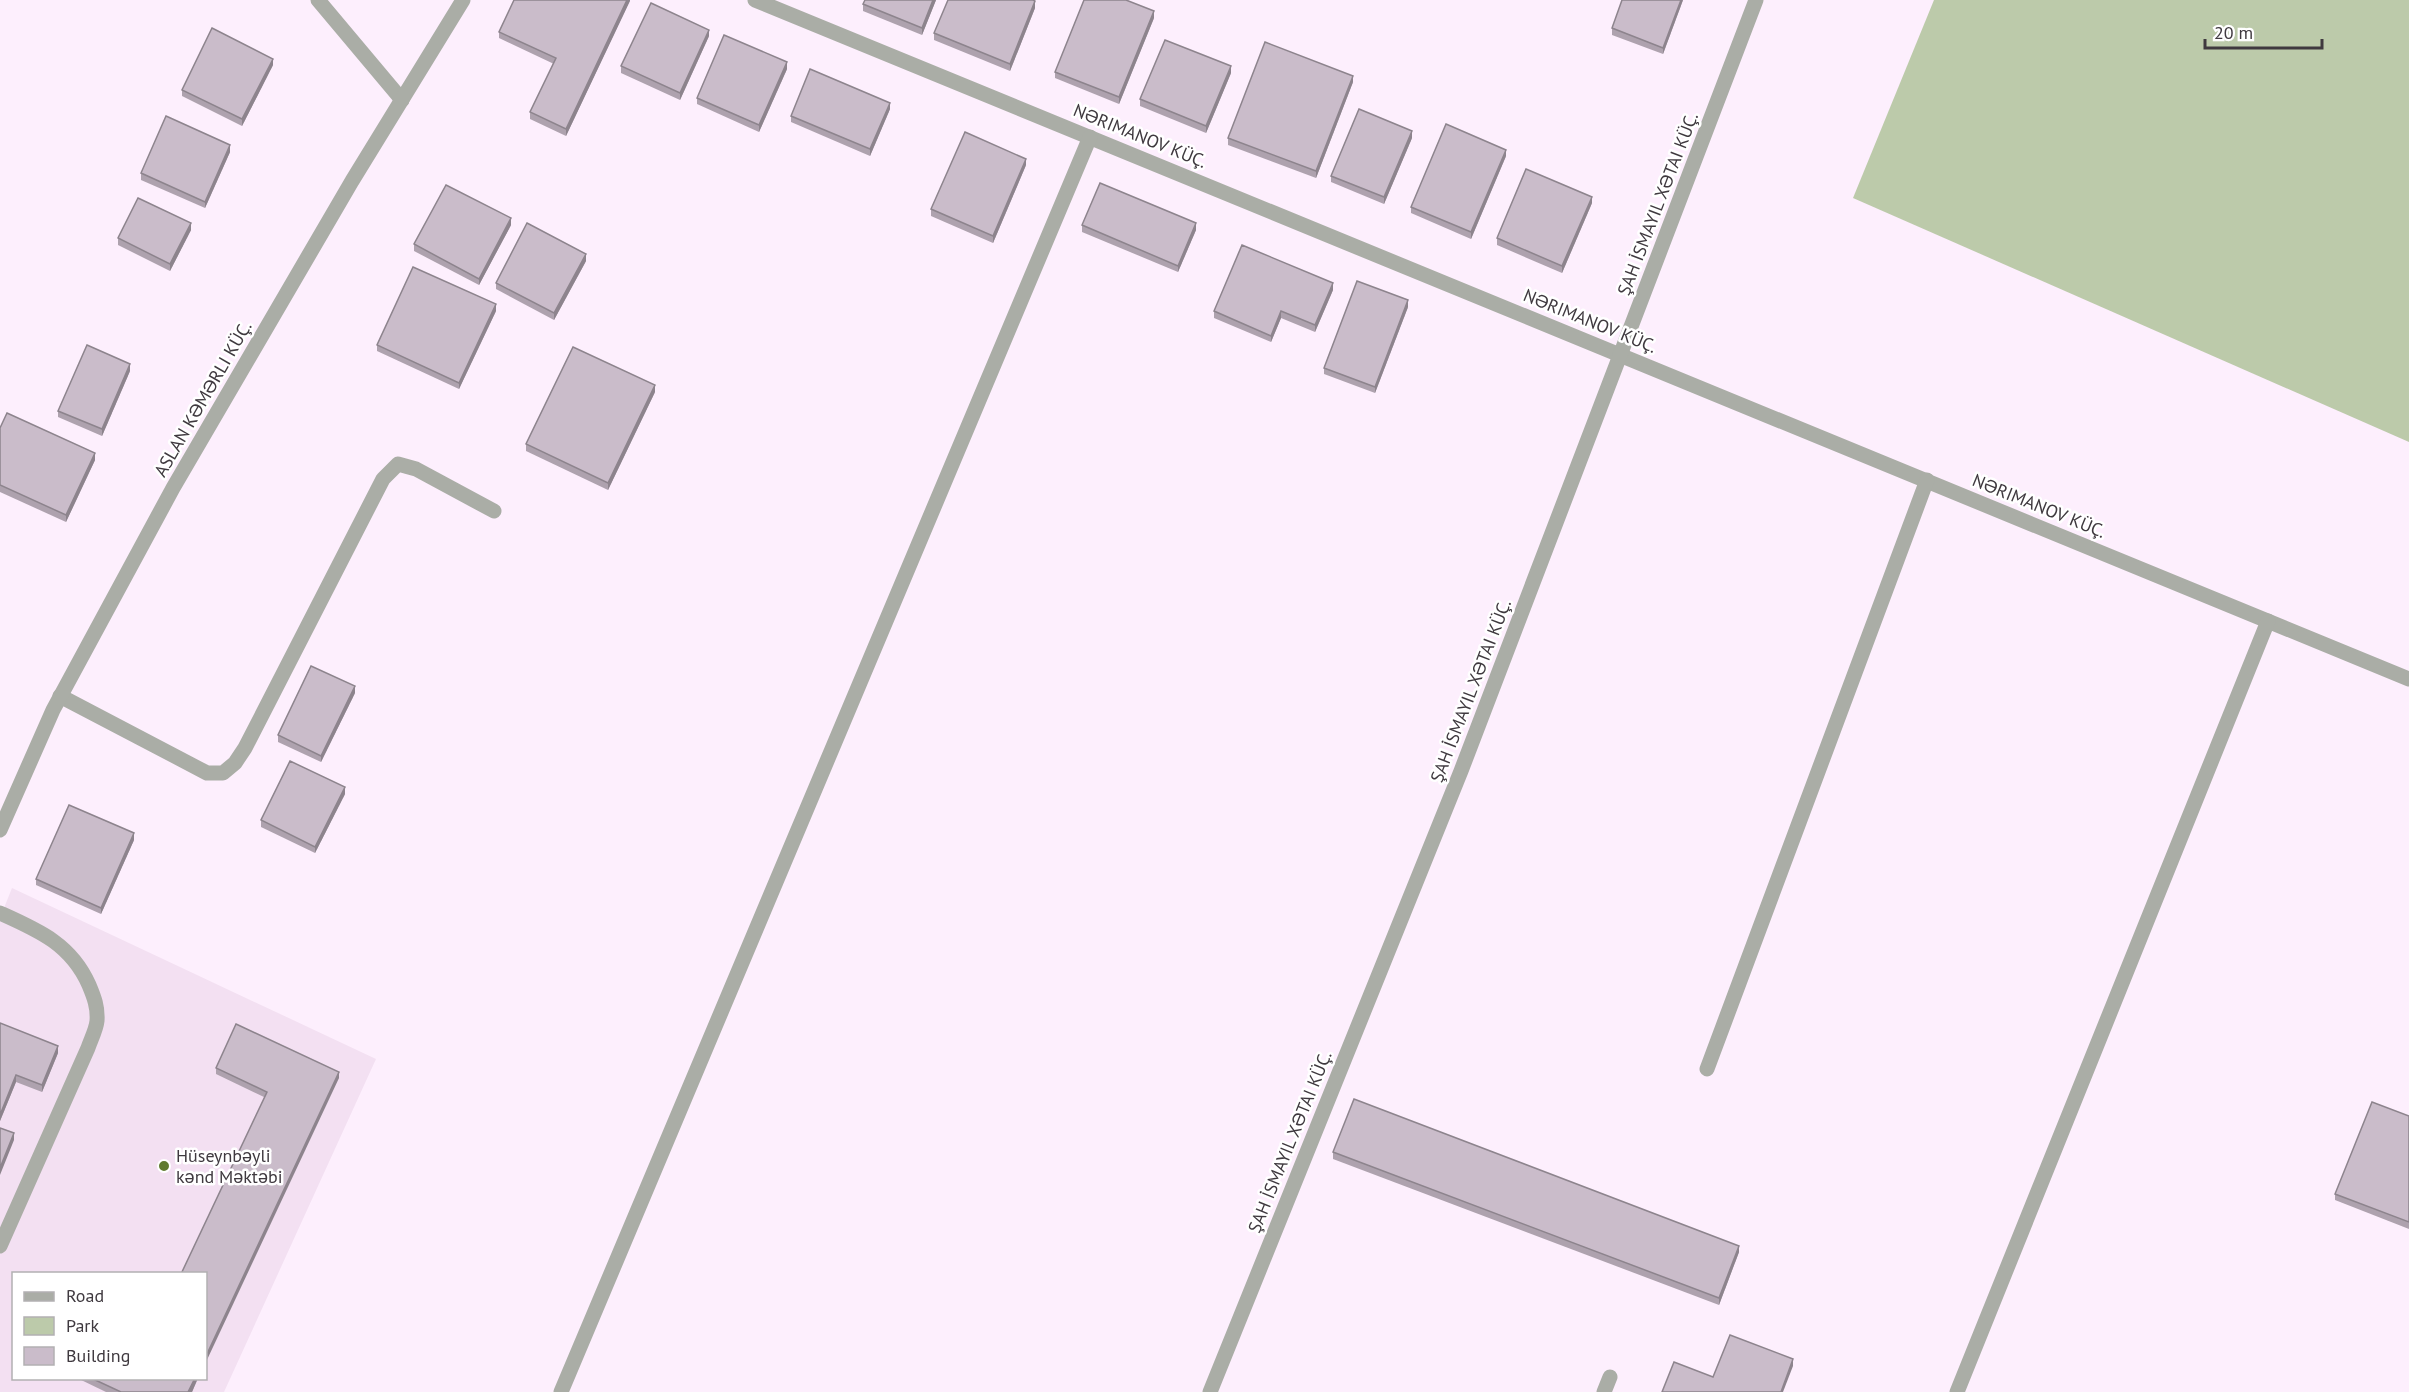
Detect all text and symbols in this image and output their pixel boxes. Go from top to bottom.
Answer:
scale bar [2205,12,2322,50]
text: 20 m [2214,21,2253,44]
street label: NƏRIMANOV KÜÇ. [1070,98,1210,173]
street label: ŞAH İSMAYIL XƏTAI KÜÇ. [1612,109,1703,299]
street label: NƏRIMANOV KÜÇ. [1520,283,1660,358]
street label: ASLAN KƏMƏRLI KÜÇ. [149,317,257,481]
street label: NƏRIMANOV KÜÇ. [1969,468,2109,543]
street label: ŞAH İSMAYIL XƏTAI KÜÇ. [1425,596,1516,786]
street label: ŞAH İSMAYIL XƏTAI KÜÇ. [1242,1047,1337,1236]
place label: Hüseynbəyli kənd Məktəbi [176,1144,283,1188]
marker: Hüseynbəyli kənd Məktəbi [157,1159,171,1173]
legend [12,1272,207,1380]
text: Road [66,1284,104,1307]
text: Park [66,1314,99,1337]
text: Building [66,1344,130,1367]

